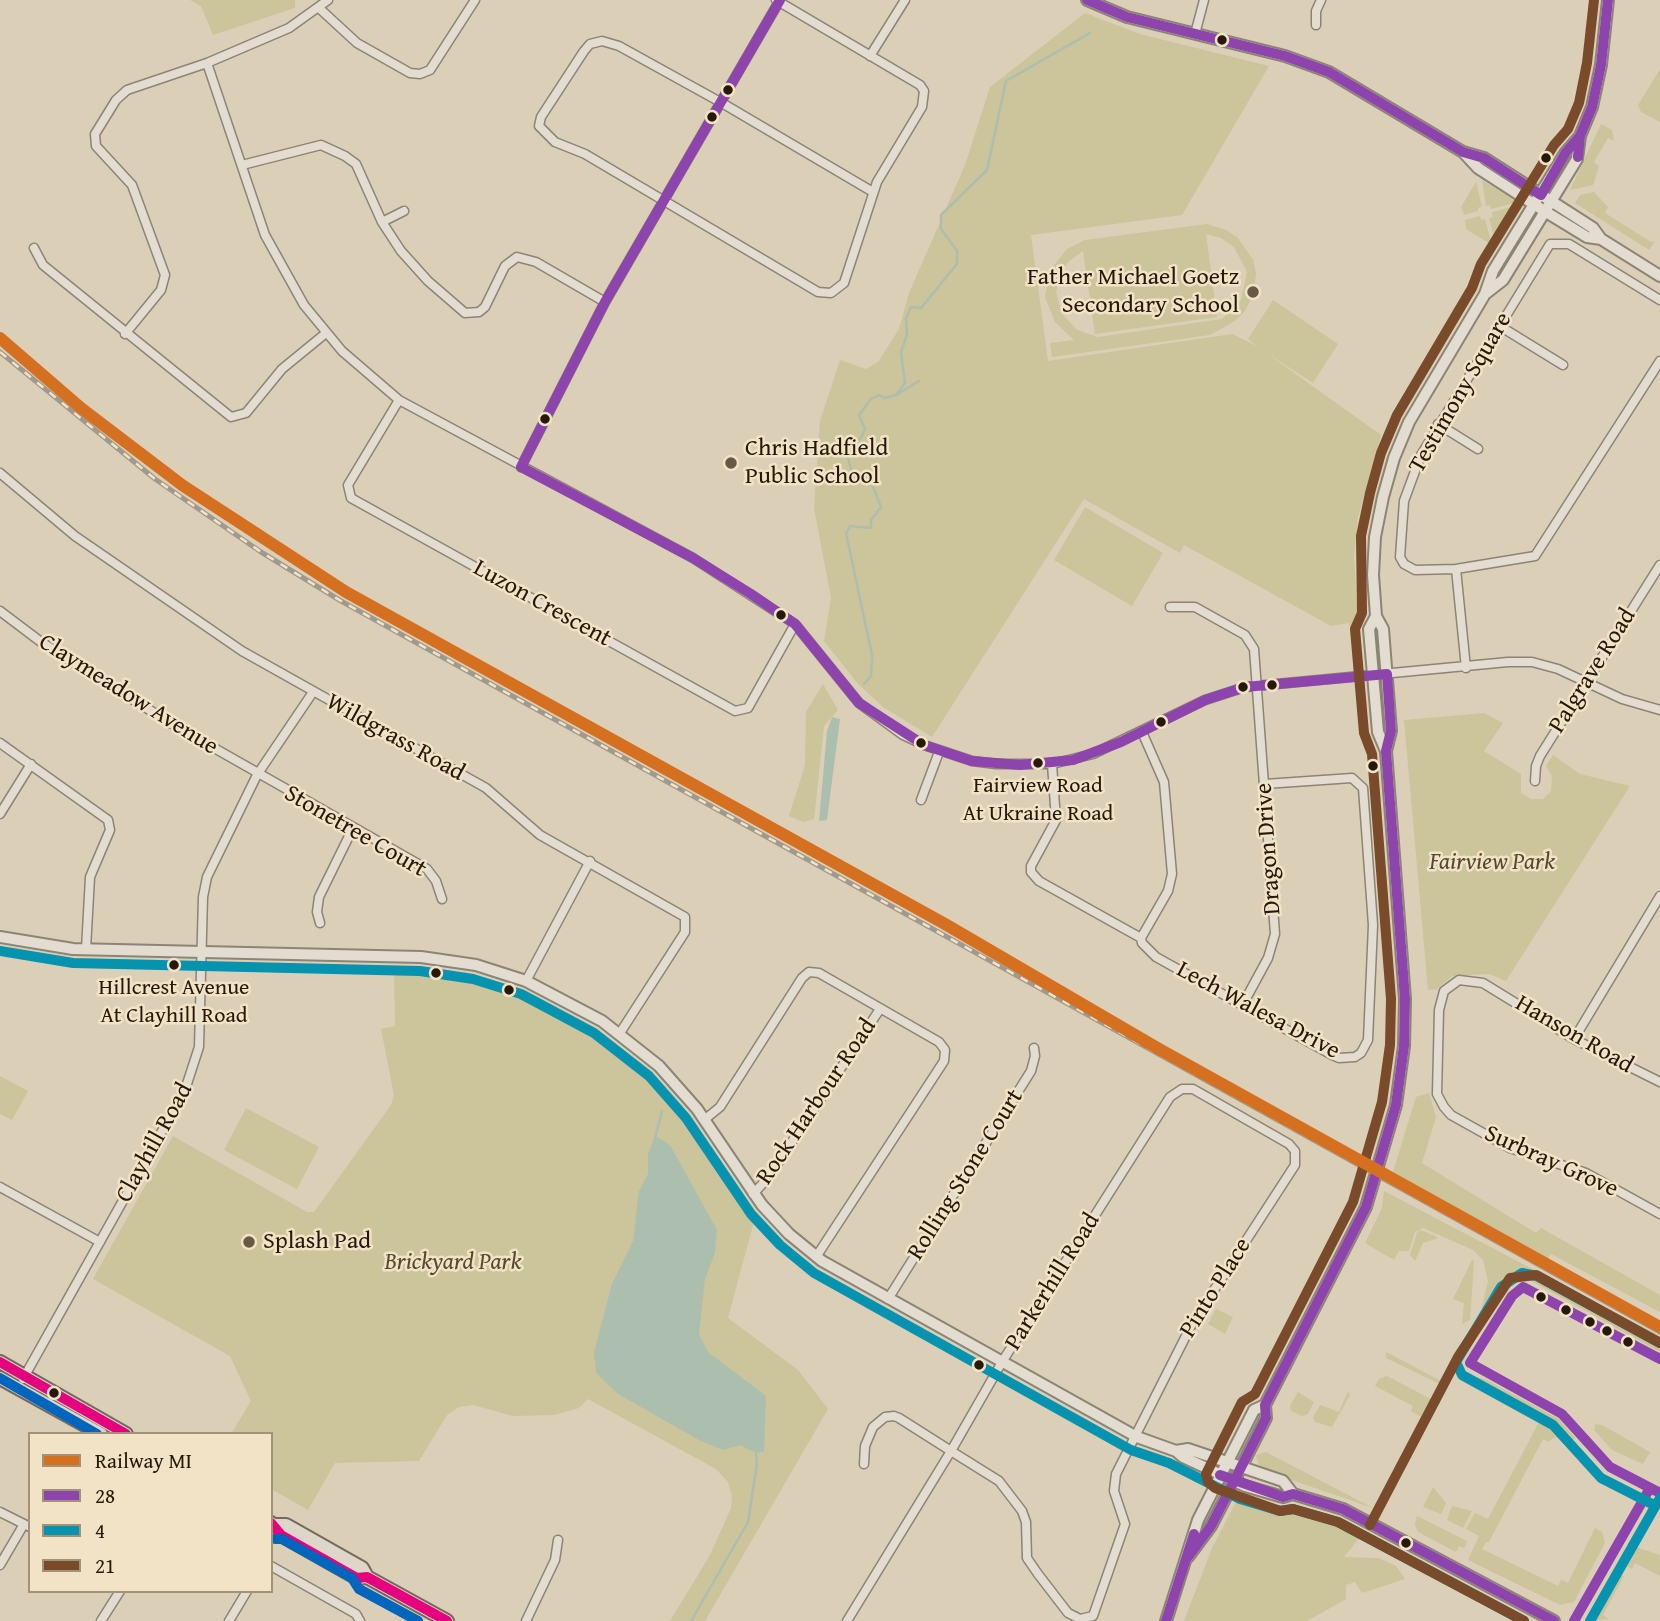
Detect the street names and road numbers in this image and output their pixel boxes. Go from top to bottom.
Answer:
street label: Testimony Square [1403,308,1519,478]
street label: Luzon Crescent [468,554,616,654]
street label: Palgrave Road [1543,603,1643,739]
street label: Claymeadow Avenue [33,628,223,762]
street label: Wildgrass Road [321,688,469,788]
street label: Stonetree Court [279,780,431,884]
street label: Dragon Drive [1250,782,1288,916]
street label: Lech Walesa Drive [1171,956,1345,1066]
street label: Hanson Road [1510,990,1638,1080]
street label: Rock Harbour Road [751,1014,883,1190]
street label: Clayhill Road [110,1078,200,1208]
street label: Rolling Stone Court [902,1084,1030,1266]
street label: Surbray Grove [1480,1120,1622,1204]
street label: Parkerhill Road [999,1208,1107,1356]
street label: Pinto Place [1174,1233,1258,1343]

